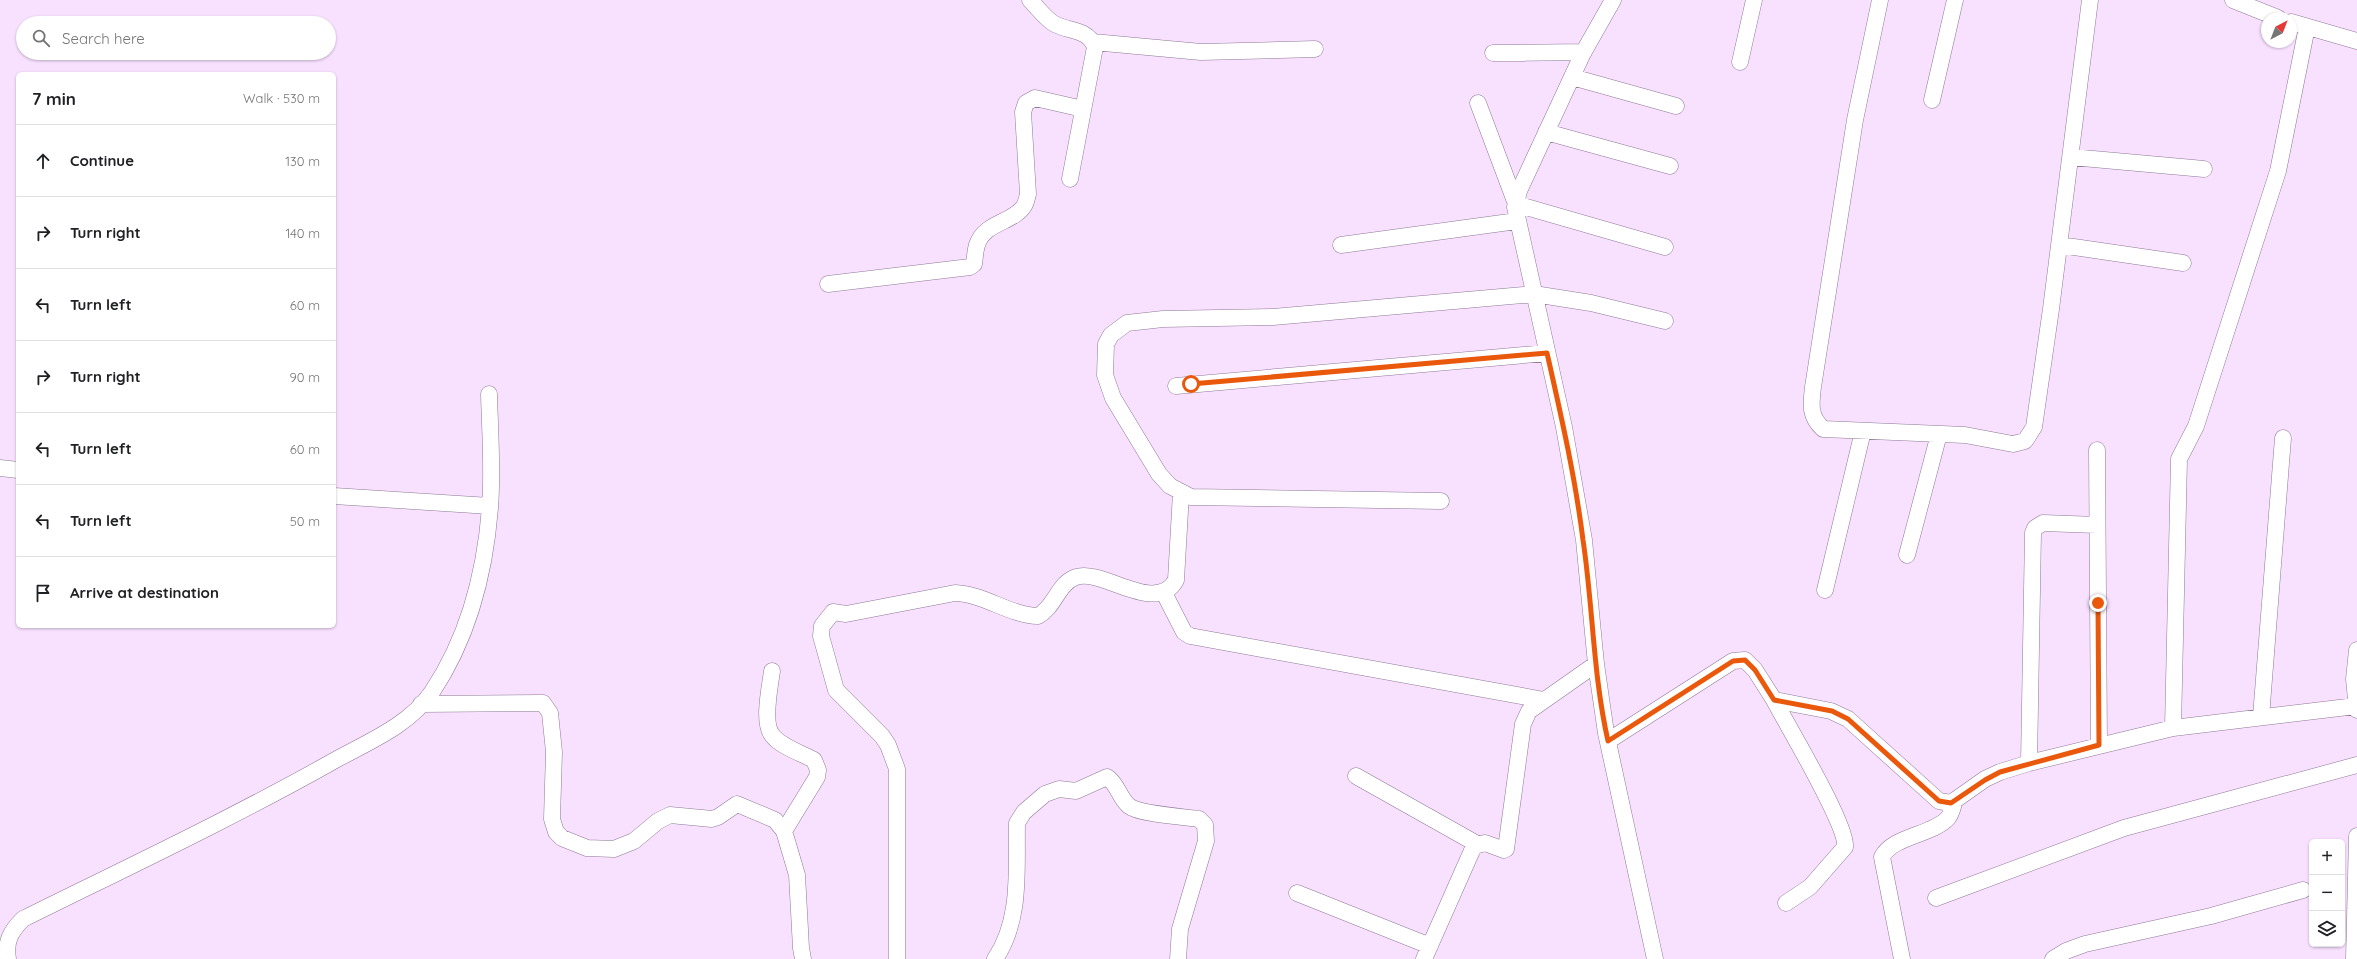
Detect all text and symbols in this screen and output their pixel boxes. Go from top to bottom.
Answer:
north arrow [2261,12,2297,48]
search box [16,16,336,60]
icon: search [30,27,52,49]
text: Search here [62,29,145,48]
text: 7 min [32,88,76,109]
text: Walk · 530 m [243,90,320,106]
icon: ahead [32,150,54,172]
text: Continue [70,151,134,170]
text: 130 m [285,153,320,169]
icon: right [32,222,54,244]
text: Turn right [70,223,141,242]
text: 140 m [285,225,320,241]
icon: left [32,294,54,316]
text: Turn left [70,295,132,314]
text: 60 m [290,297,320,313]
icon: right [32,366,54,388]
text: Turn right [70,367,141,386]
text: 90 m [290,369,320,385]
route start [1182,375,1200,393]
icon: left [32,438,54,460]
text: Turn left [70,439,132,458]
text: 60 m [290,441,320,457]
icon: left [32,510,54,532]
text: Turn left [70,511,132,530]
text: 50 m [290,513,320,529]
icon: arrive [32,582,54,604]
text: Arrive at destination [70,583,219,602]
route end [2089,594,2107,612]
map controls [2309,839,2345,947]
button: + [2309,839,2345,875]
button: − [2309,875,2345,911]
button: layers [2309,911,2345,947]

